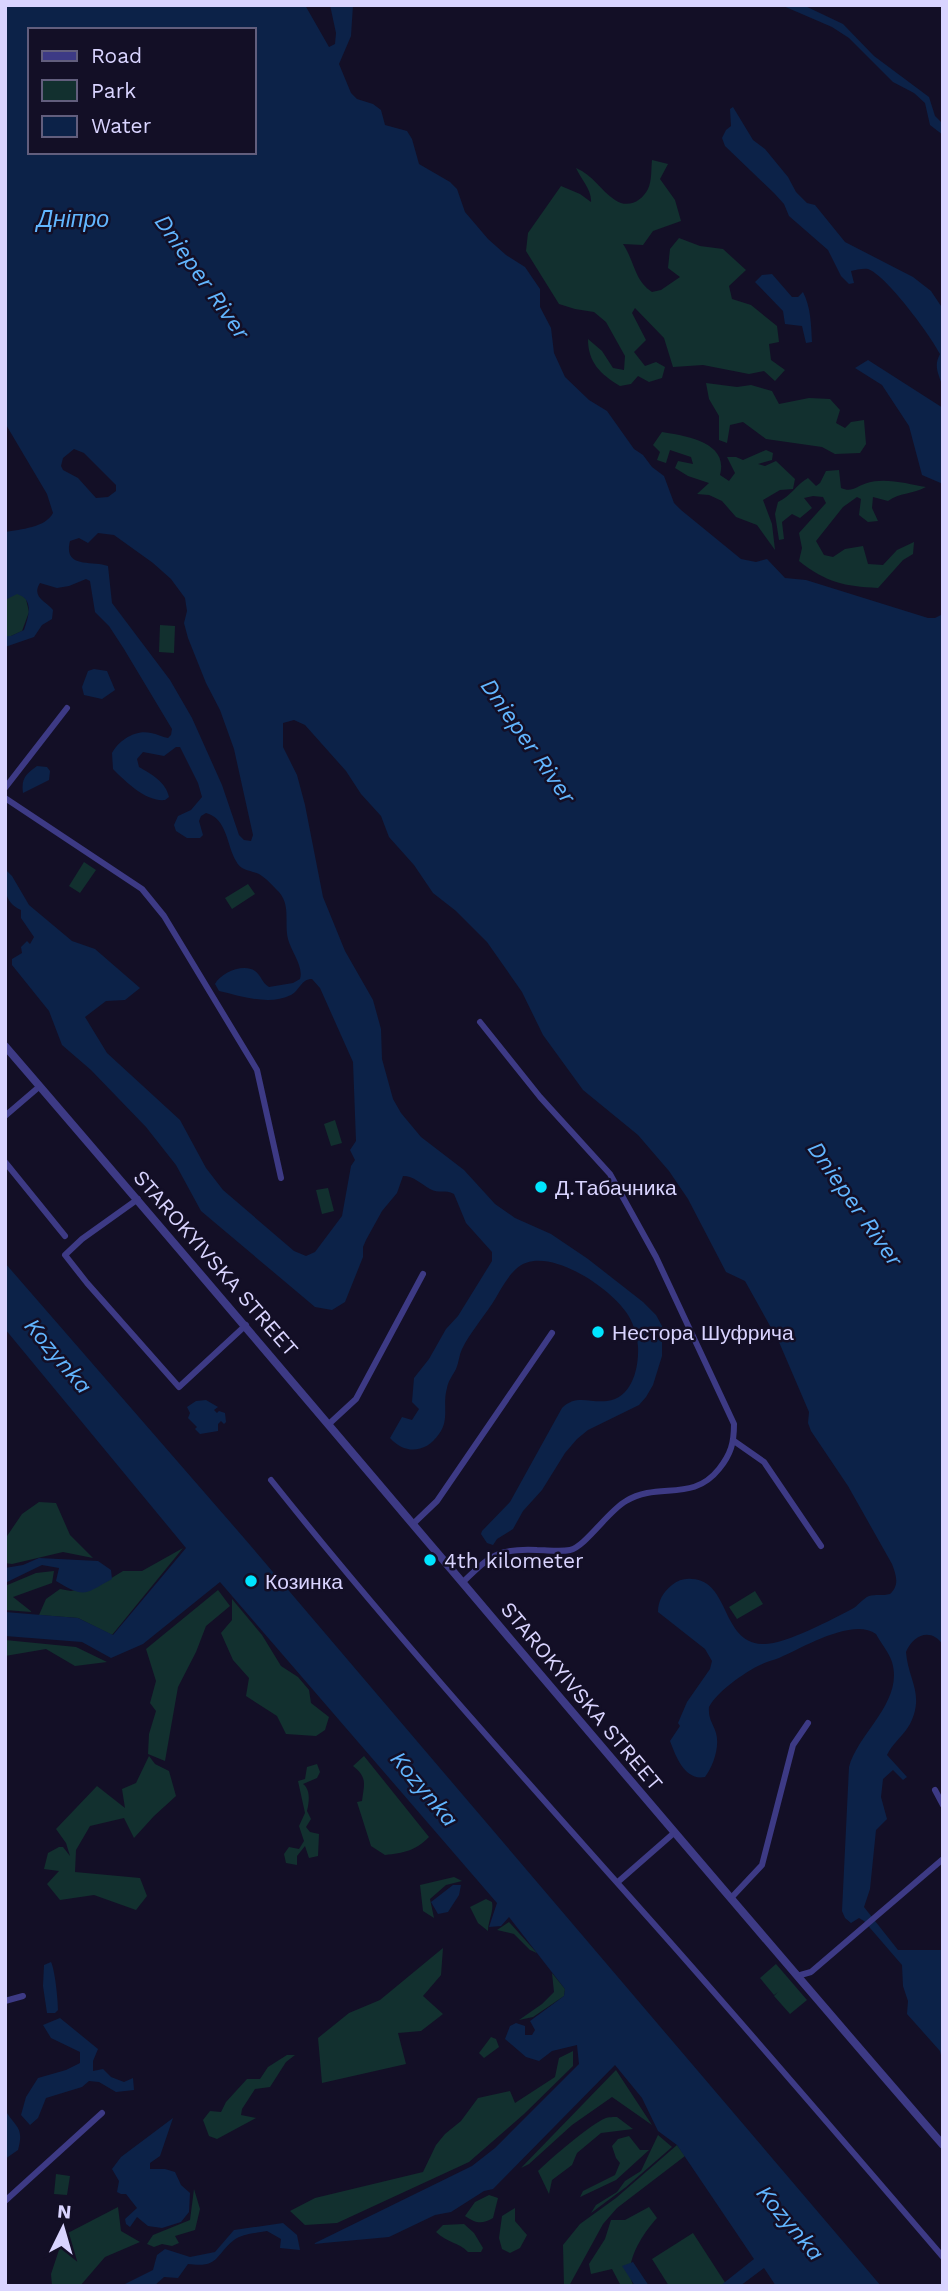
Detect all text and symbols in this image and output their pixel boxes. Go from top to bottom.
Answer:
legend [28,28,256,154]
text: Road [91,43,142,68]
text: Park [91,78,136,103]
text: Water [91,113,152,138]
water label: Дніпро [34,206,109,233]
water label: Dnieper River [149,209,256,346]
water label: Dnieper River [475,673,582,810]
water label: Dnieper River [802,1136,909,1273]
street label: STAROKYIVSKA STREET [128,1165,304,1361]
place label: Д.Табачника [555,1175,677,1200]
marker: Д.Табачника [533,1179,549,1195]
water label: Kozynka [19,1313,97,1399]
place label: Нестора Шуфрича [612,1320,794,1345]
marker: Нестора Шуфрича [590,1324,606,1340]
place label: 4th kilometer [444,1548,584,1573]
marker: 4th kilometer [422,1552,438,1568]
place label: Козинка [265,1569,343,1594]
marker: Козинка [243,1573,259,1589]
street label: STAROKYIVSKA STREET [496,1597,668,1796]
water label: Kozynka [385,1746,463,1832]
water label: Kozynka [751,2180,829,2266]
north arrow [28,2193,98,2263]
text: N [56,2199,72,2224]

